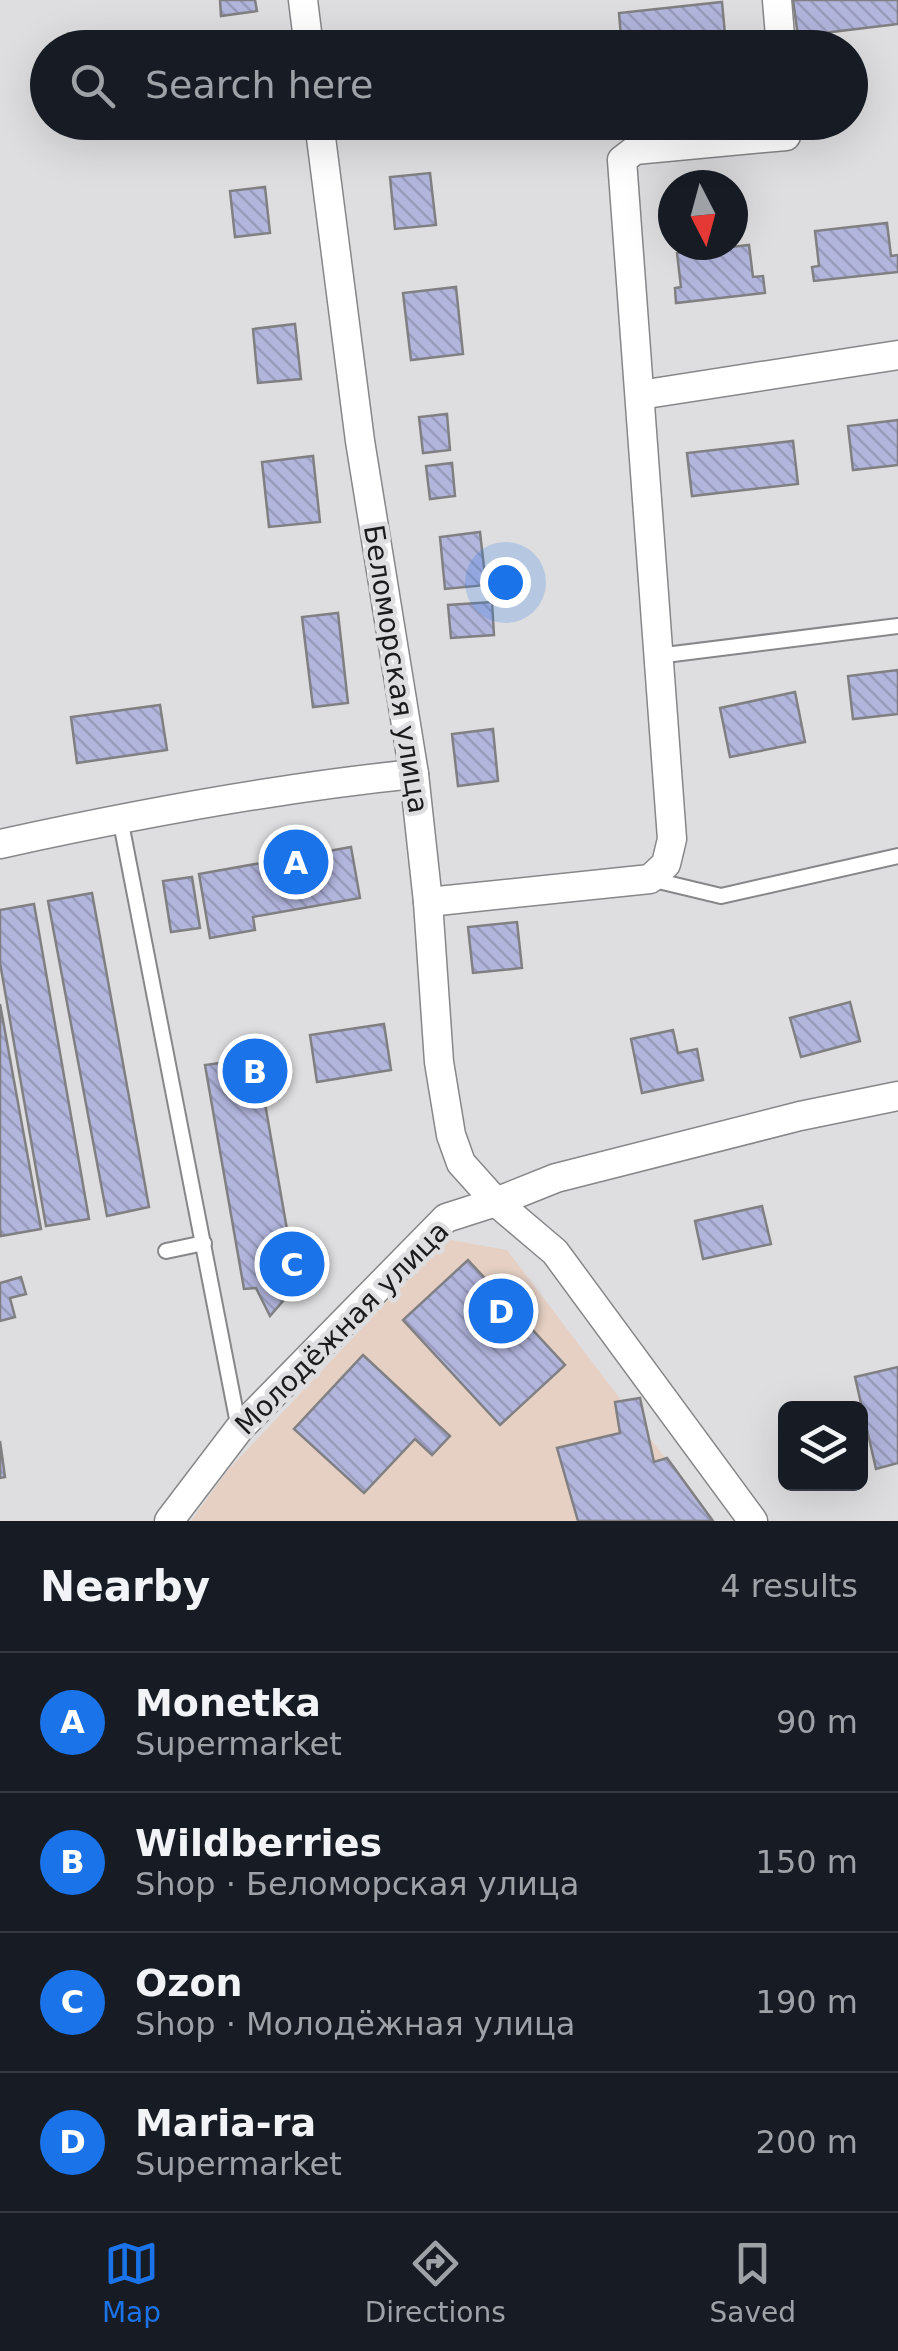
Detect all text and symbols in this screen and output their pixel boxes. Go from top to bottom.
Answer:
search box [30,30,868,140]
icon: search [65,58,120,113]
text: Search here [145,63,373,107]
north arrow [658,170,748,260]
street label: Беломорская улица [357,522,435,816]
your location [480,557,531,608]
pin: A [264,824,328,900]
pin: B [222,1034,288,1108]
street label: Молодёжная улица [228,1214,456,1442]
pin: C [260,1226,324,1302]
pin: D [468,1274,534,1348]
map controls [778,1401,868,1491]
button: layers [778,1401,868,1491]
text: Nearby [40,1562,210,1611]
text: 4 results [720,1567,858,1605]
text: Monetka [135,1681,321,1725]
text: A [60,1703,85,1741]
text: 90 m [776,1703,858,1741]
text: Supermarket [135,1725,342,1763]
text: Wildberries [135,1821,382,1865]
text: B [60,1843,85,1881]
text: 150 m [756,1843,858,1881]
text: Shop · Беломорская улица [135,1865,579,1903]
text: Ozon [135,1961,243,2005]
text: C [61,1983,84,2021]
text: 190 m [756,1983,858,2021]
text: Shop · Молодёжная улица [135,2005,575,2043]
text: Maria-ra [135,2101,316,2145]
text: D [59,2123,86,2161]
text: 200 m [756,2123,858,2161]
text: Supermarket [135,2145,342,2183]
tab: Map [102,2236,161,2329]
tab: Directions [365,2236,506,2329]
tab: Saved [710,2236,796,2329]

